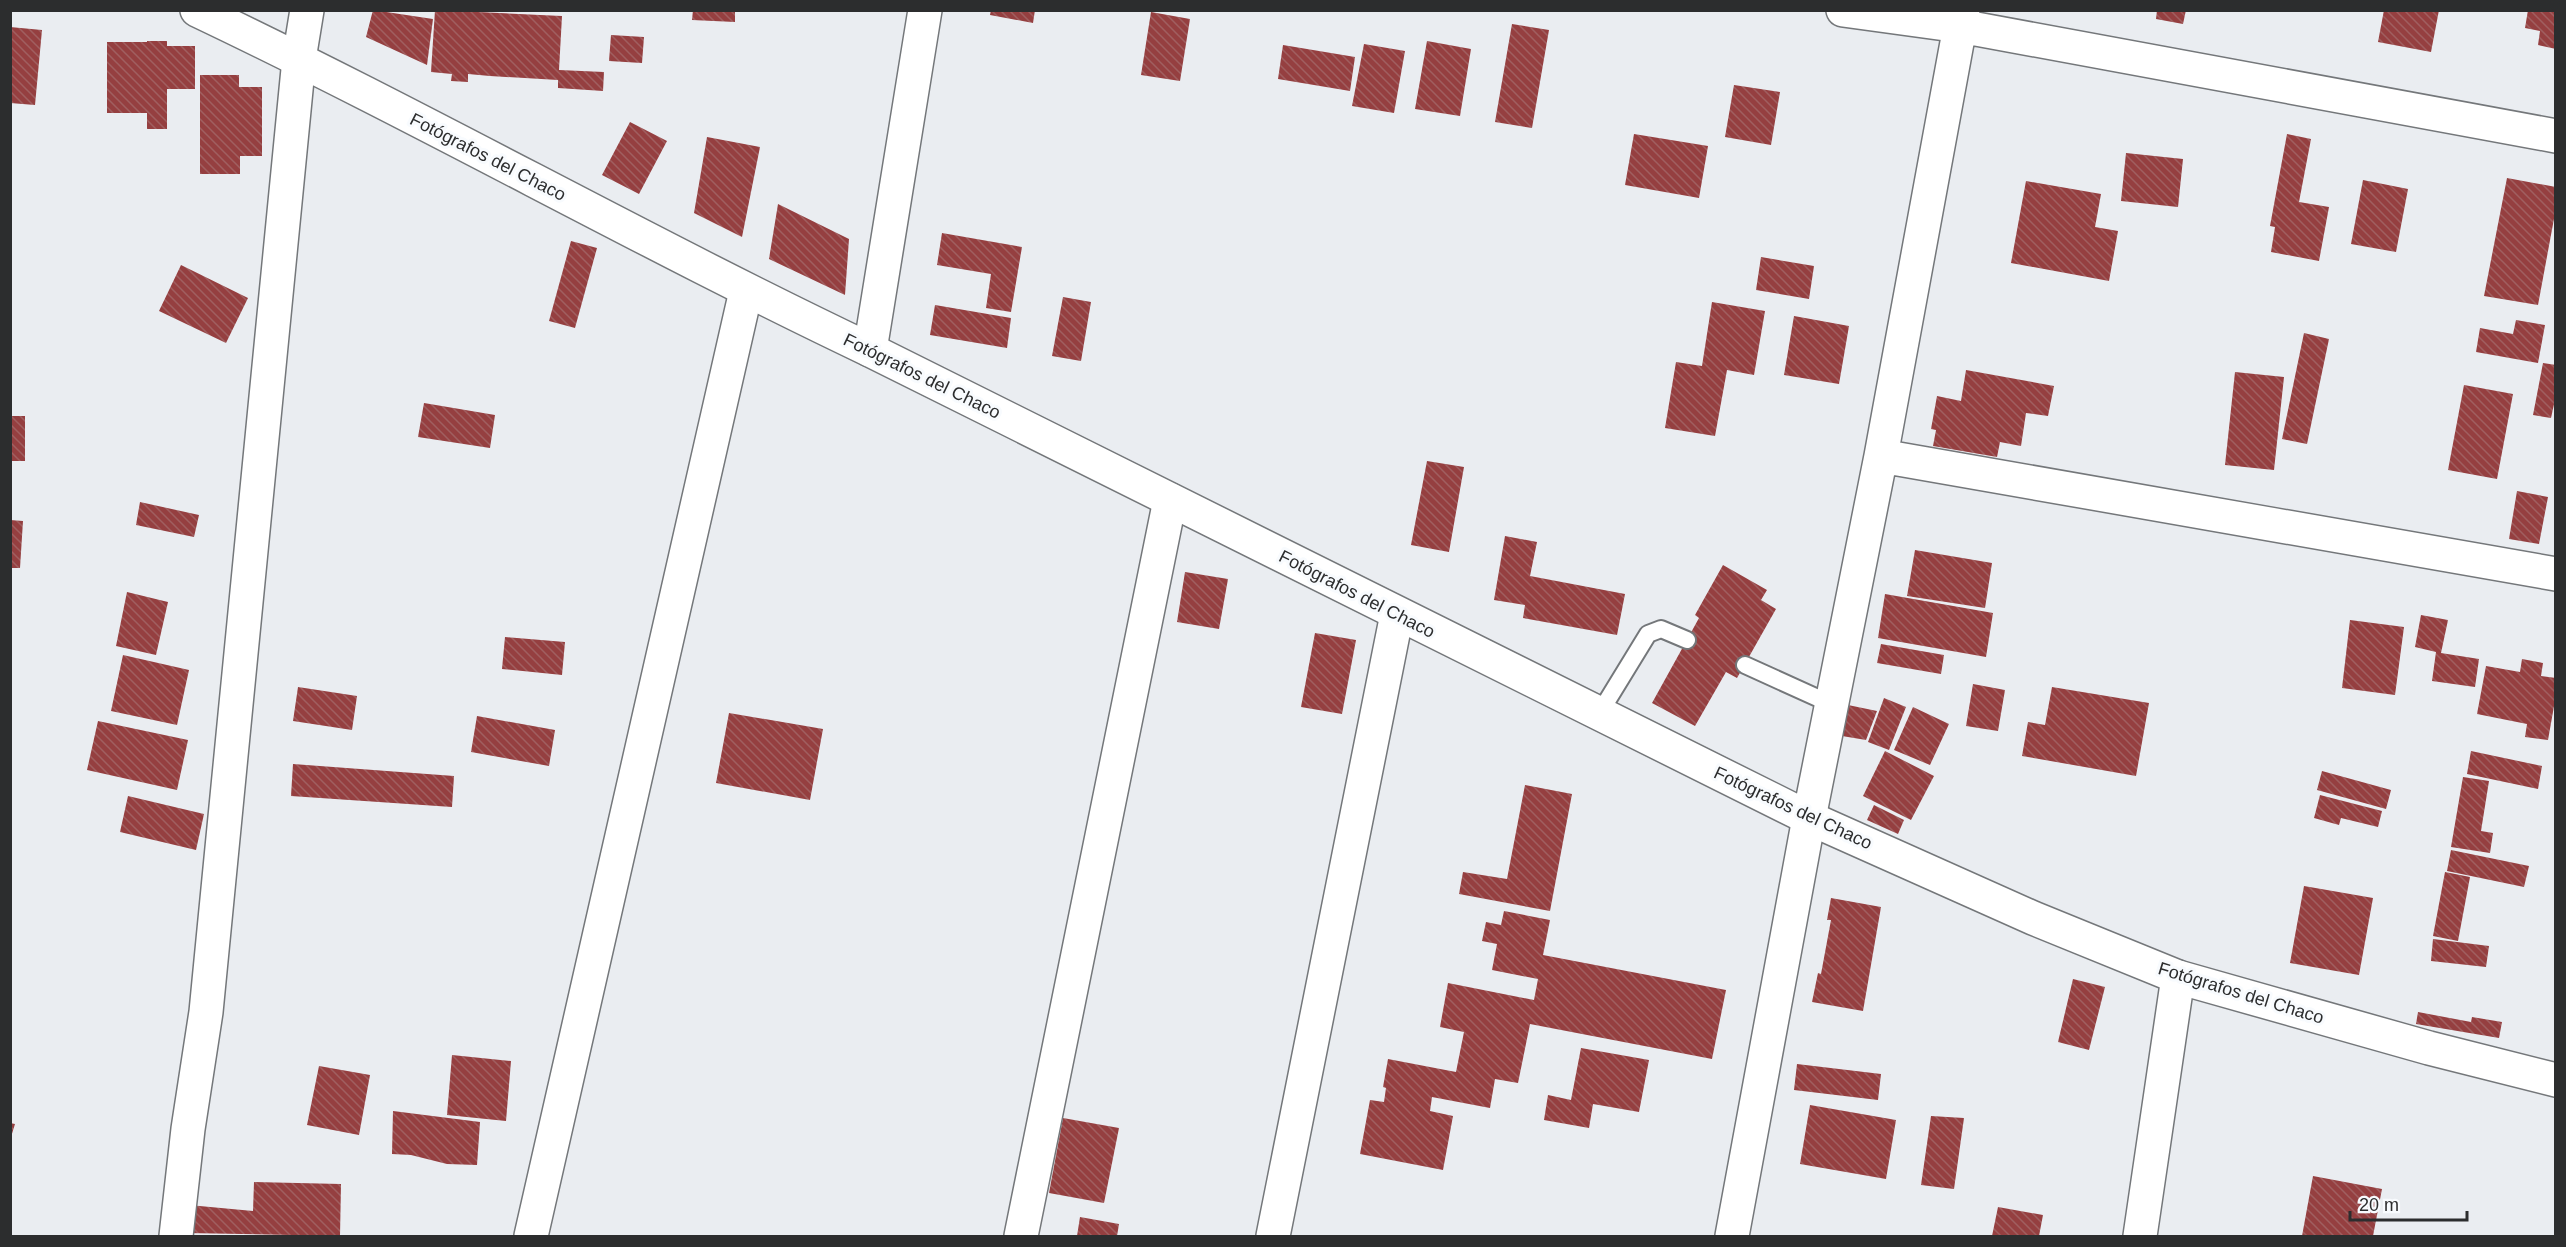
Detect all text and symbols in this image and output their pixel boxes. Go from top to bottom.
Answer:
street label: Fotógrafos del Chaco [407,109,569,205]
street label: Fotógrafos del Chaco [840,329,1004,423]
street label: Fotógrafos del Chaco [1276,546,1438,642]
street label: Fotógrafos del Chaco [1711,763,1875,853]
street label: Fotógrafos del Chaco [2156,958,2326,1028]
scale bar [2350,1184,2467,1222]
text: 20 m [2359,1195,2399,1215]

